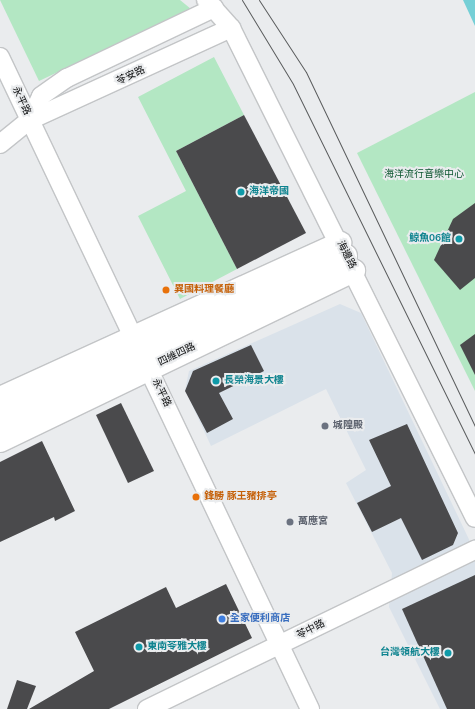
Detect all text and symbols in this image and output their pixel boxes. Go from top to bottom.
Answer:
street label: 苓安路 [115,64,147,88]
street label: 永平路 [9,85,33,117]
park label: 海洋流行音樂中心 [384,169,464,181]
place label: 海洋帝國 [249,186,289,198]
marker: 海洋帝國 [236,187,246,197]
place label: 鯨魚06館 [409,233,451,245]
marker: 鯨魚06館 [454,234,464,244]
street label: 海邊路 [334,239,358,271]
place label: 異國料理餐廳 [174,284,234,296]
marker: 異國料理餐廳 [161,285,171,295]
street label: 四維四路 [156,341,198,369]
place label: 長榮海景大樓 [224,375,284,387]
marker: 長榮海景大樓 [211,376,221,386]
street label: 永平路 [149,377,173,409]
place label: 城隍殿 [333,420,363,432]
marker: 城隍殿 [320,421,330,431]
place label: 鋒勝 豚王豬排亭 [204,491,277,503]
marker: 鋒勝 豚王豬排亭 [191,492,201,502]
place label: 萬應宮 [298,516,328,528]
marker: 萬應宮 [285,517,295,527]
place label: 全家便利商店 [230,613,290,625]
marker: 全家便利商店 [217,614,227,624]
street label: 苓中路 [295,618,327,642]
place label: 東南苓雅大樓 [147,641,207,653]
marker: 東南苓雅大樓 [134,642,144,652]
place label: 台灣領航大樓 [380,647,440,659]
marker: 台灣領航大樓 [443,648,453,658]

